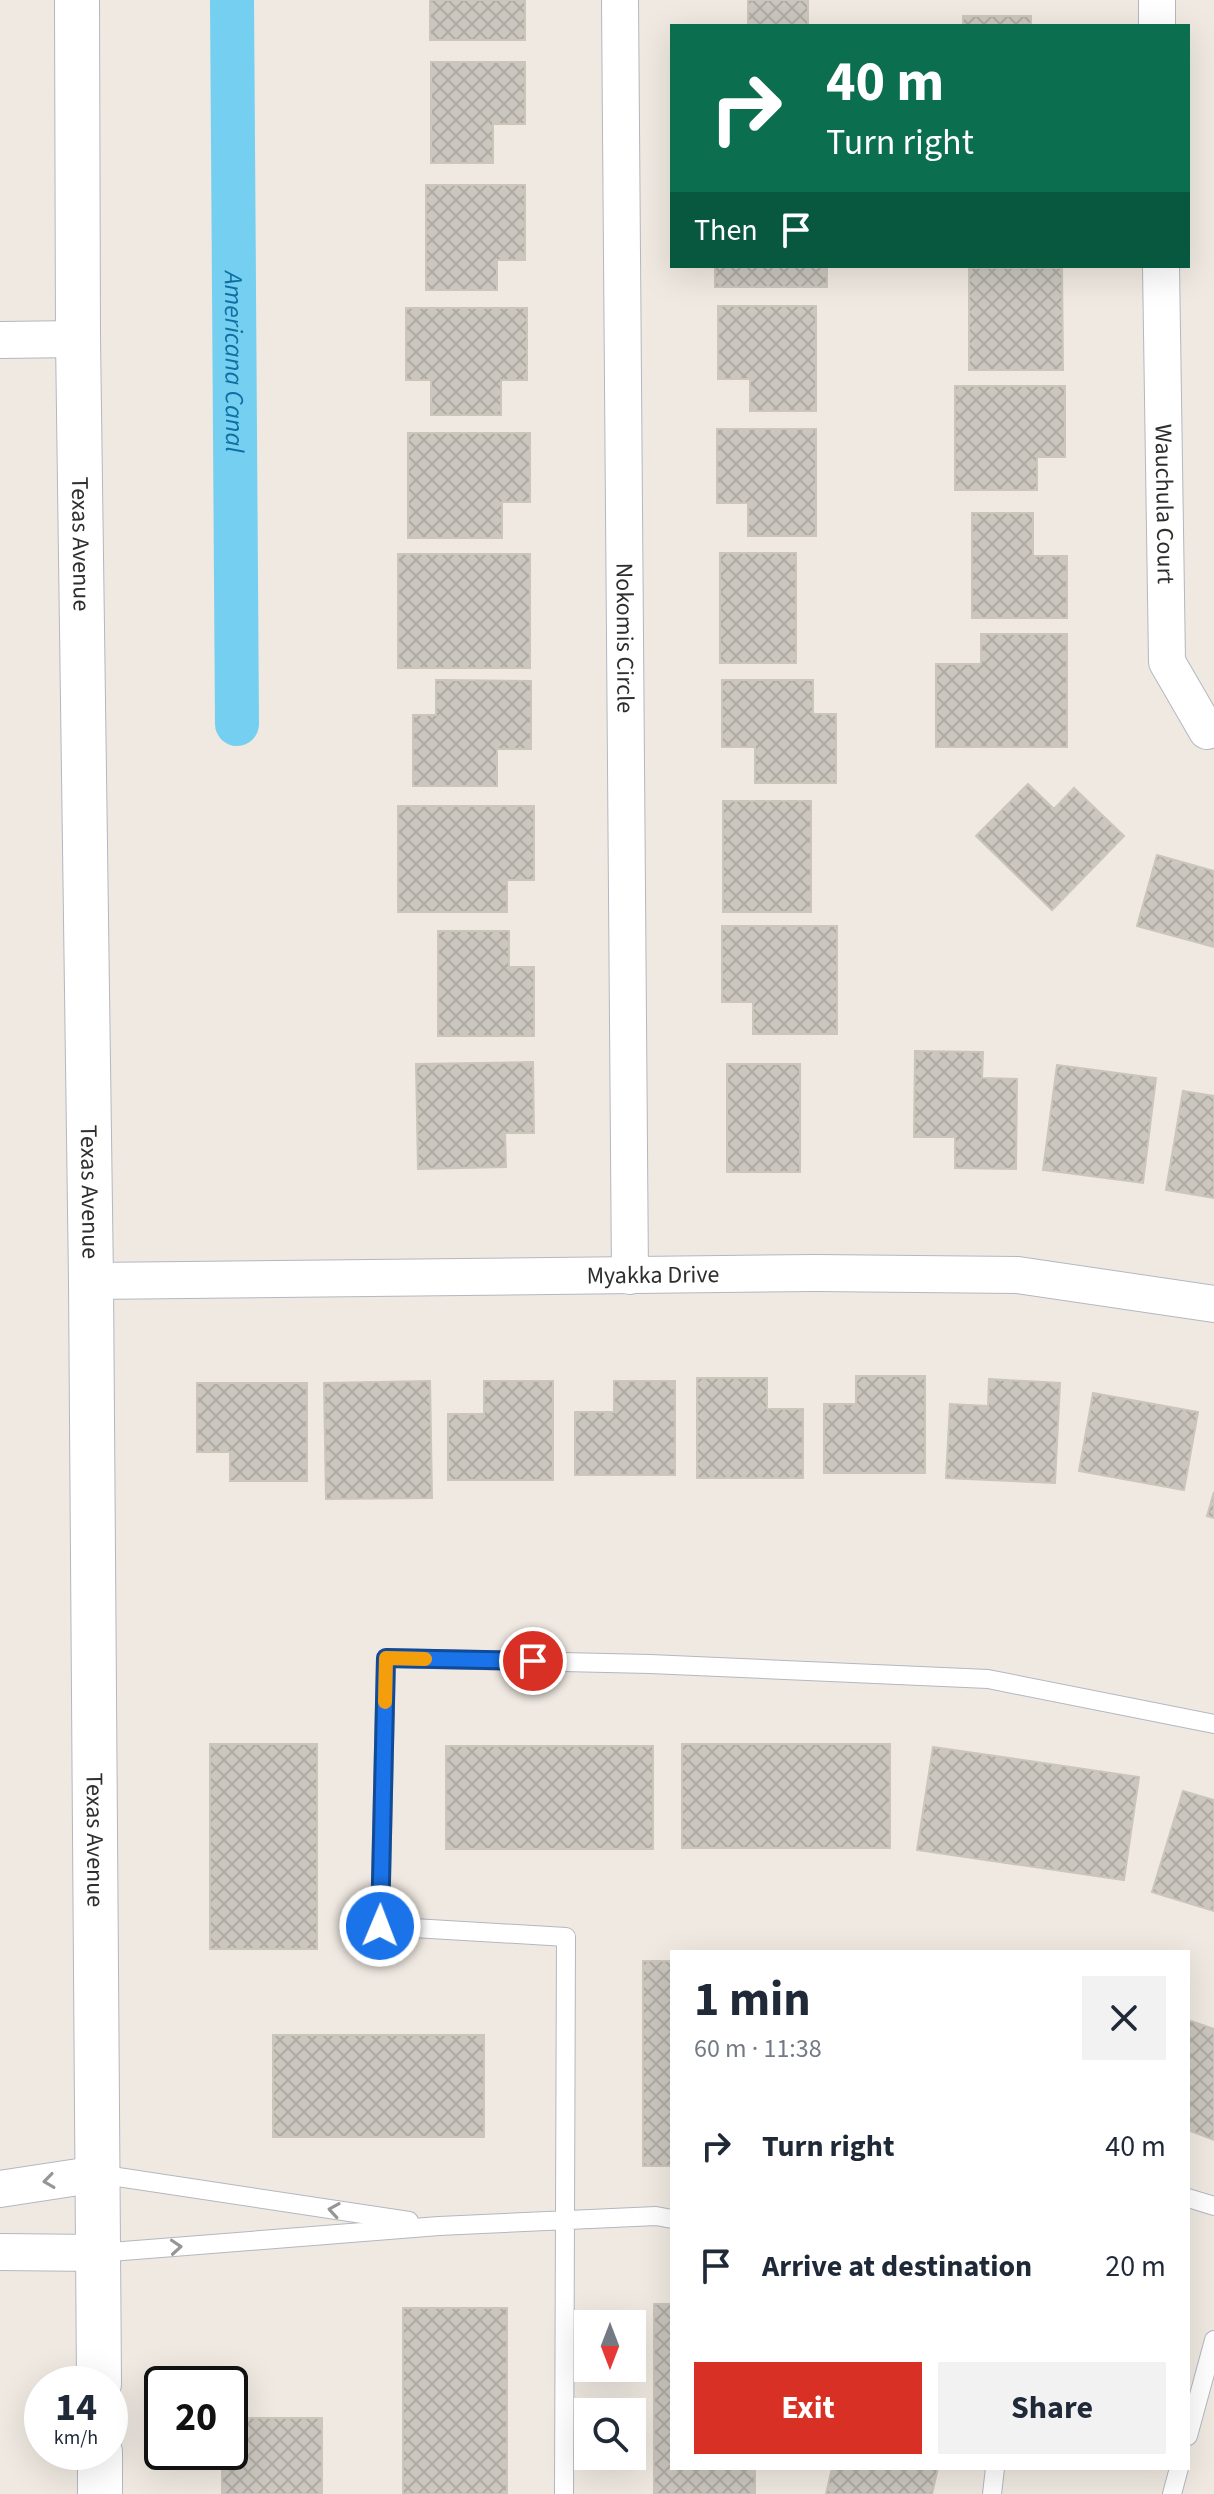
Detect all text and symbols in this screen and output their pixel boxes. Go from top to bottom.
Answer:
text: 40 m [826,43,944,122]
icon: right [694,56,798,160]
text: Turn right [826,117,974,168]
icon: arrive [774,208,818,252]
text: Then [694,209,758,252]
water label: Americana Canal [215,269,254,453]
street label: Wauchula Court [1146,424,1183,584]
street label: Texas Avenue [62,477,99,611]
street label: Nokomis Circle [607,563,643,713]
street label: Texas Avenue [71,1124,108,1259]
street label: Myakka Drive [586,1257,720,1293]
pin [499,1627,567,1695]
icon: arrive [511,1639,555,1683]
street label: Texas Avenue [77,1773,113,1907]
position arrow [338,1884,422,1968]
text: 1 min [694,1966,811,2034]
button: close [1082,1976,1166,2060]
text: 60 m · 11:38 [694,2030,822,2067]
icon: right [694,2124,738,2168]
text: Turn right [762,2125,894,2168]
text: 40 m [1105,2125,1166,2168]
one-way arrow [42,2172,56,2189]
one-way arrow [327,2202,341,2219]
one-way arrow [170,2238,183,2255]
icon: arrive [694,2244,738,2288]
text: Arrive at destination [762,2245,1032,2288]
text: 20 m [1105,2245,1166,2288]
north arrow [574,2310,646,2382]
map controls [574,2310,646,2470]
button: Exit [694,2362,922,2454]
button: Share [938,2362,1166,2454]
speed limit sign: 20 [144,2366,248,2470]
text: 14 [55,2379,97,2436]
button: search [574,2398,646,2470]
text: km/h [54,2424,98,2452]

